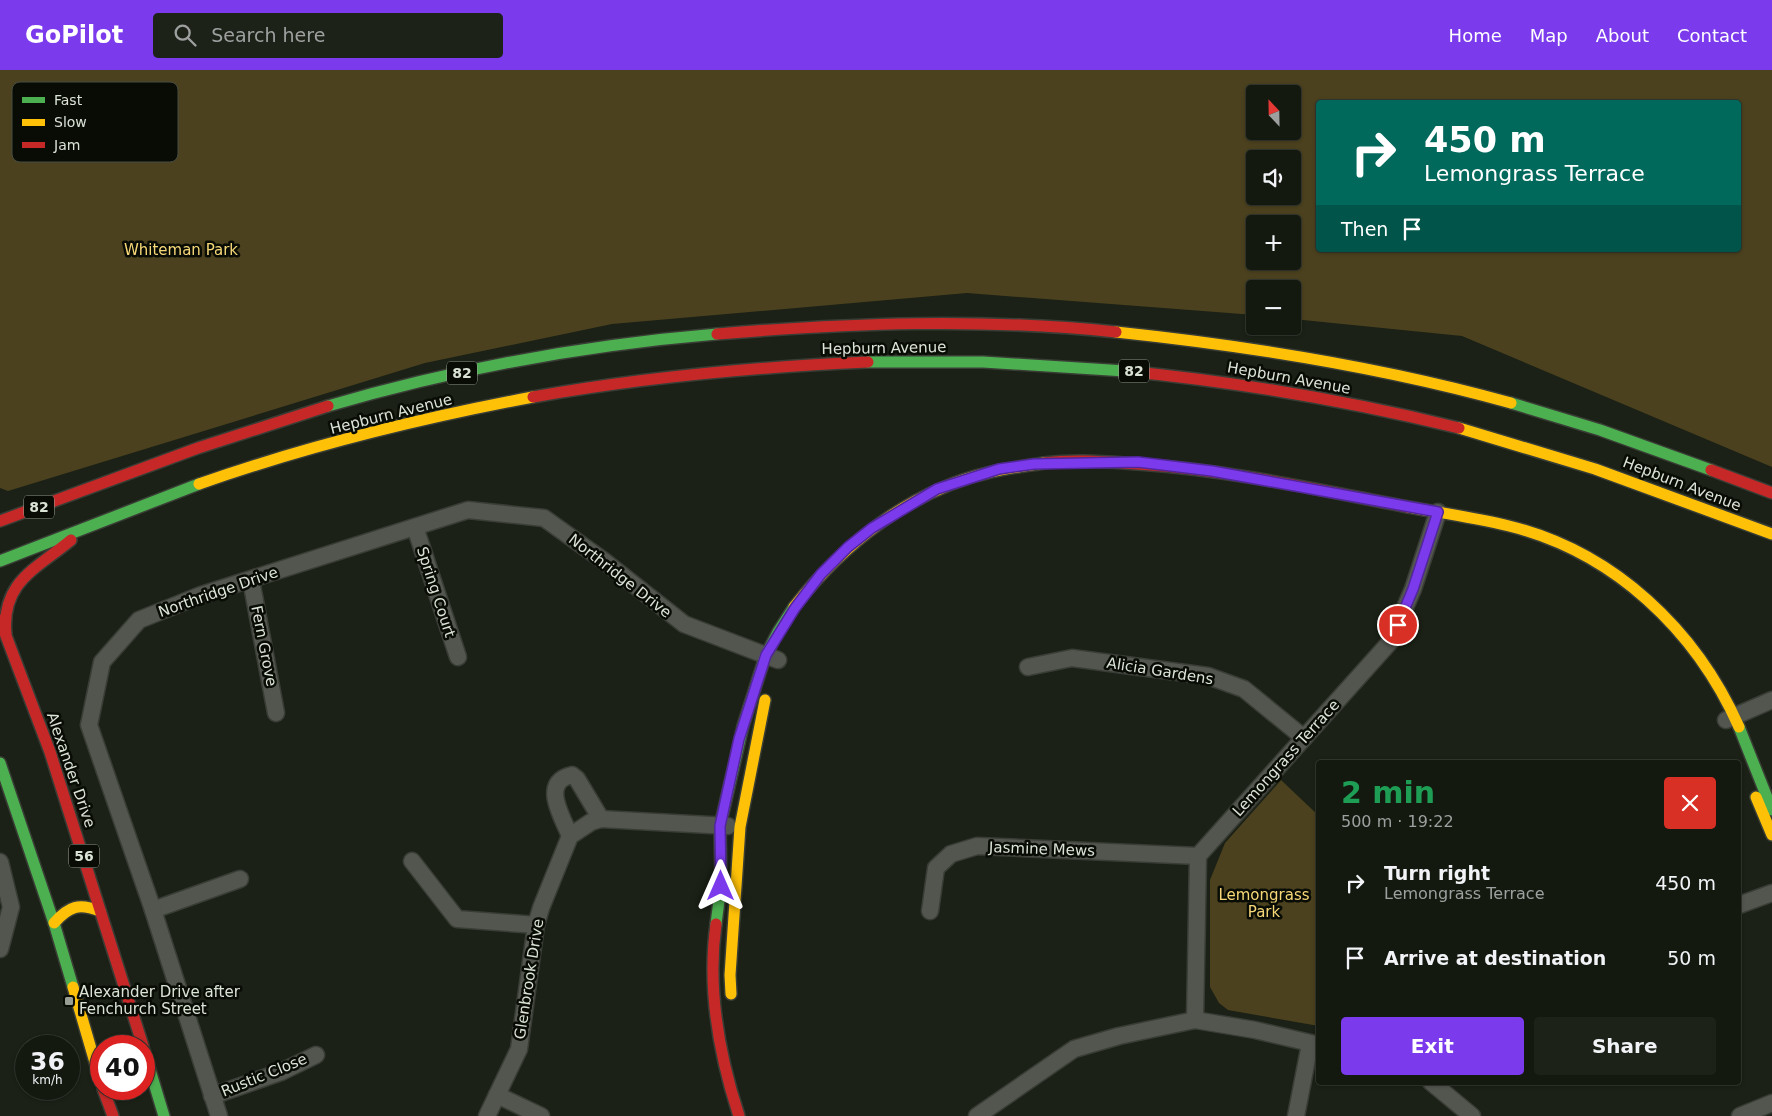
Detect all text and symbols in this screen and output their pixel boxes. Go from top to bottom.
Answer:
search box [153,13,503,58]
text: GoPilot [25,21,123,49]
icon: search [171,21,199,49]
text: Search here [211,24,325,46]
text: Home [1449,25,1502,46]
text: Map [1530,25,1568,46]
text: About [1596,25,1649,46]
text: Contact [1677,25,1747,46]
legend [12,82,178,162]
north arrow [1246,85,1301,140]
map controls [1246,85,1301,335]
text: Fast [54,92,83,108]
text: Slow [54,114,87,130]
icon: right [1341,120,1406,185]
text: 450 m [1424,120,1546,160]
text: Jam [53,137,80,153]
button: sound [1246,150,1301,205]
text: Lemongrass Terrace [1424,161,1645,186]
button: + [1246,215,1301,270]
icon: arrive [1398,215,1426,243]
text: Then [1341,218,1388,240]
park label: Whiteman Park [124,241,238,259]
button: − [1246,280,1301,335]
street label: Hepburn Avenue [821,338,947,358]
street label: Hepburn Avenue [1226,358,1352,398]
road number: 82 [1119,360,1149,382]
road number: 82 [447,362,477,384]
street label: Hepburn Avenue [328,390,454,438]
street label: Hepburn Avenue [1620,453,1744,515]
road number: 82 [24,496,54,518]
street label: Northridge Drive [565,530,675,622]
street label: Spring Court [413,544,459,640]
street label: Northridge Drive [156,563,280,621]
street label: Fern Grove [247,604,281,688]
pin [1377,604,1419,646]
icon: arrive [1384,611,1412,639]
street label: Alicia Gardens [1105,654,1215,688]
street label: Lemongrass Terrace [1229,696,1343,820]
street label: Alexander Drive [43,710,99,830]
text: 2 min [1341,775,1435,810]
button: close [1664,777,1716,829]
text: 500 m · 19:22 [1341,812,1454,831]
street label: Jasmine Mews [988,838,1095,860]
road number: 56 [69,844,99,868]
position arrow [694,859,746,911]
text: Turn right [1384,862,1490,884]
icon: right [1341,869,1369,897]
text: 450 m [1655,872,1716,894]
text: Lemongrass Terrace [1384,884,1545,903]
park label: Lemongrass Park [1218,886,1310,921]
street label: Glenbrook Drive [511,917,547,1041]
icon: arrive [1341,944,1369,972]
text: Arrive at destination [1384,947,1606,969]
text: 50 m [1667,947,1716,969]
place label: Alexander Drive after Fenchurch Street [79,983,241,1018]
marker: Alexander Drive after Fenchurch Street [63,995,75,1007]
button: Exit [1341,1017,1524,1075]
button: Share [1534,1017,1716,1075]
speed limit sign: 40 [90,1035,155,1100]
text: 36 [30,1047,65,1076]
street label: Rustic Close [218,1050,310,1100]
text: km/h [32,1073,63,1087]

